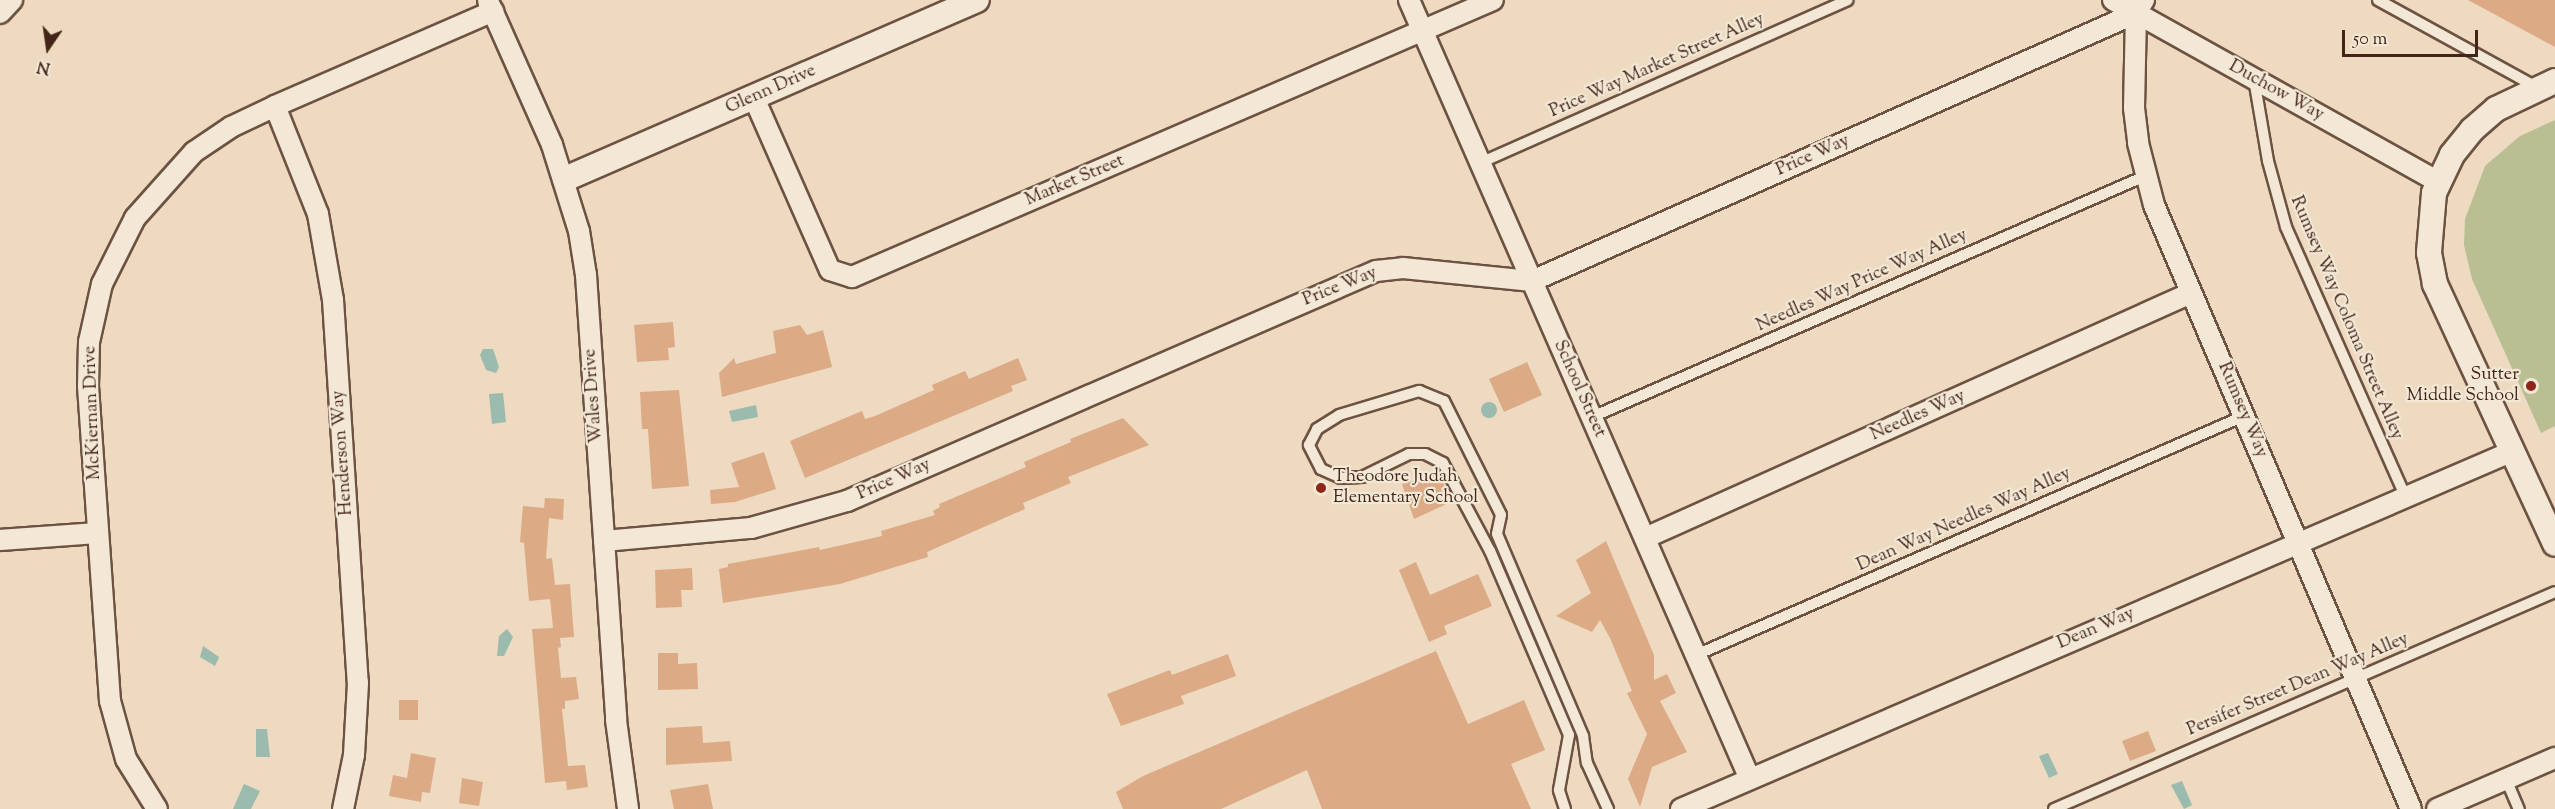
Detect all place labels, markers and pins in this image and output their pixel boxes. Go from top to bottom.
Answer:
place label: Sutter Middle School [2406,365,2519,407]
marker: Sutter Middle School [2524,379,2538,393]
place label: Theodore Judah Elementary School [1333,467,1478,510]
marker: Theodore Judah Elementary School [1314,481,1328,495]

